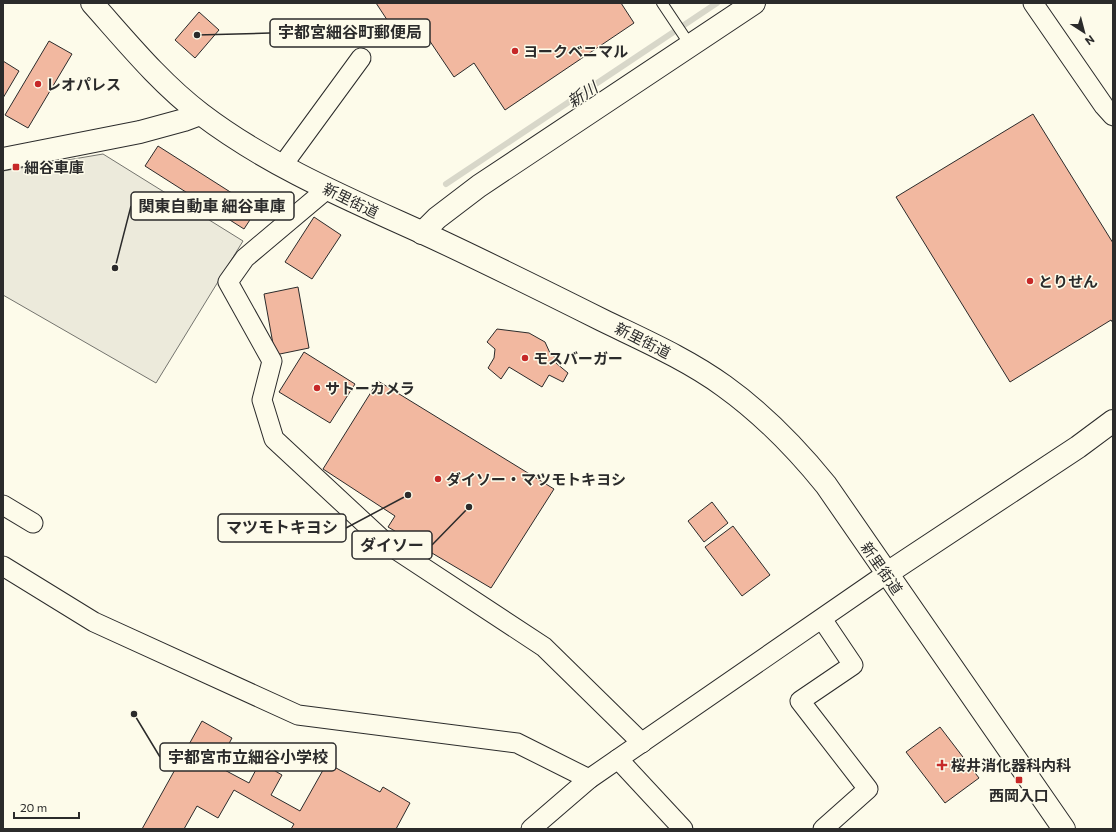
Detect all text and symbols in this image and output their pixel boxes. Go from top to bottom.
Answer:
north arrow [1064,12,1104,52]
callout: 宇都宮細谷町郵便局 [270,19,430,47]
text: 宇都宮細谷町郵便局 [278,22,422,41]
text: N [1083,33,1097,48]
place label: ヨークベニマル [523,42,628,60]
marker: ヨークベニマル [510,46,520,56]
place label: レオパレス [46,75,121,93]
water label: 新川 [563,76,602,111]
marker: レオパレス [33,79,43,89]
place label: 細谷車庫 [24,158,84,176]
marker: 細谷車庫 [11,162,21,172]
street label: 新里街道 [320,179,382,221]
callout: 関東自動車 細谷車庫 [131,192,294,220]
text: 関東自動車 細谷車庫 [138,196,286,215]
place label: とりせん [1038,272,1098,290]
marker: とりせん [1025,276,1035,286]
street label: 新里街道 [612,318,674,362]
place label: モスバーガー [533,349,623,367]
marker: モスバーガー [520,353,530,363]
place label: サトーカメラ [325,379,415,397]
marker: サトーカメラ [312,383,322,393]
place label: ダイソー・マツモトキヨシ [446,470,626,488]
marker: ダイソー・マツモトキヨシ [433,474,443,484]
callout: マツモトキヨシ [218,514,346,542]
text: マツモトキヨシ [226,517,338,536]
callout: ダイソー [352,531,432,559]
text: ダイソー [360,535,424,554]
street label: 新里街道 [857,538,907,598]
callout: 宇都宮市立細谷小学校 [160,743,336,771]
text: 宇都宮市立細谷小学校 [168,747,328,766]
place label: 桜井消化器科内科 [951,756,1071,774]
marker: 桜井消化器科内科 [936,759,948,771]
marker: 西岡入口 [1014,775,1024,785]
place label: 西岡入口 [989,786,1049,804]
scale bar [14,794,79,820]
text: 20 m [20,800,47,814]

